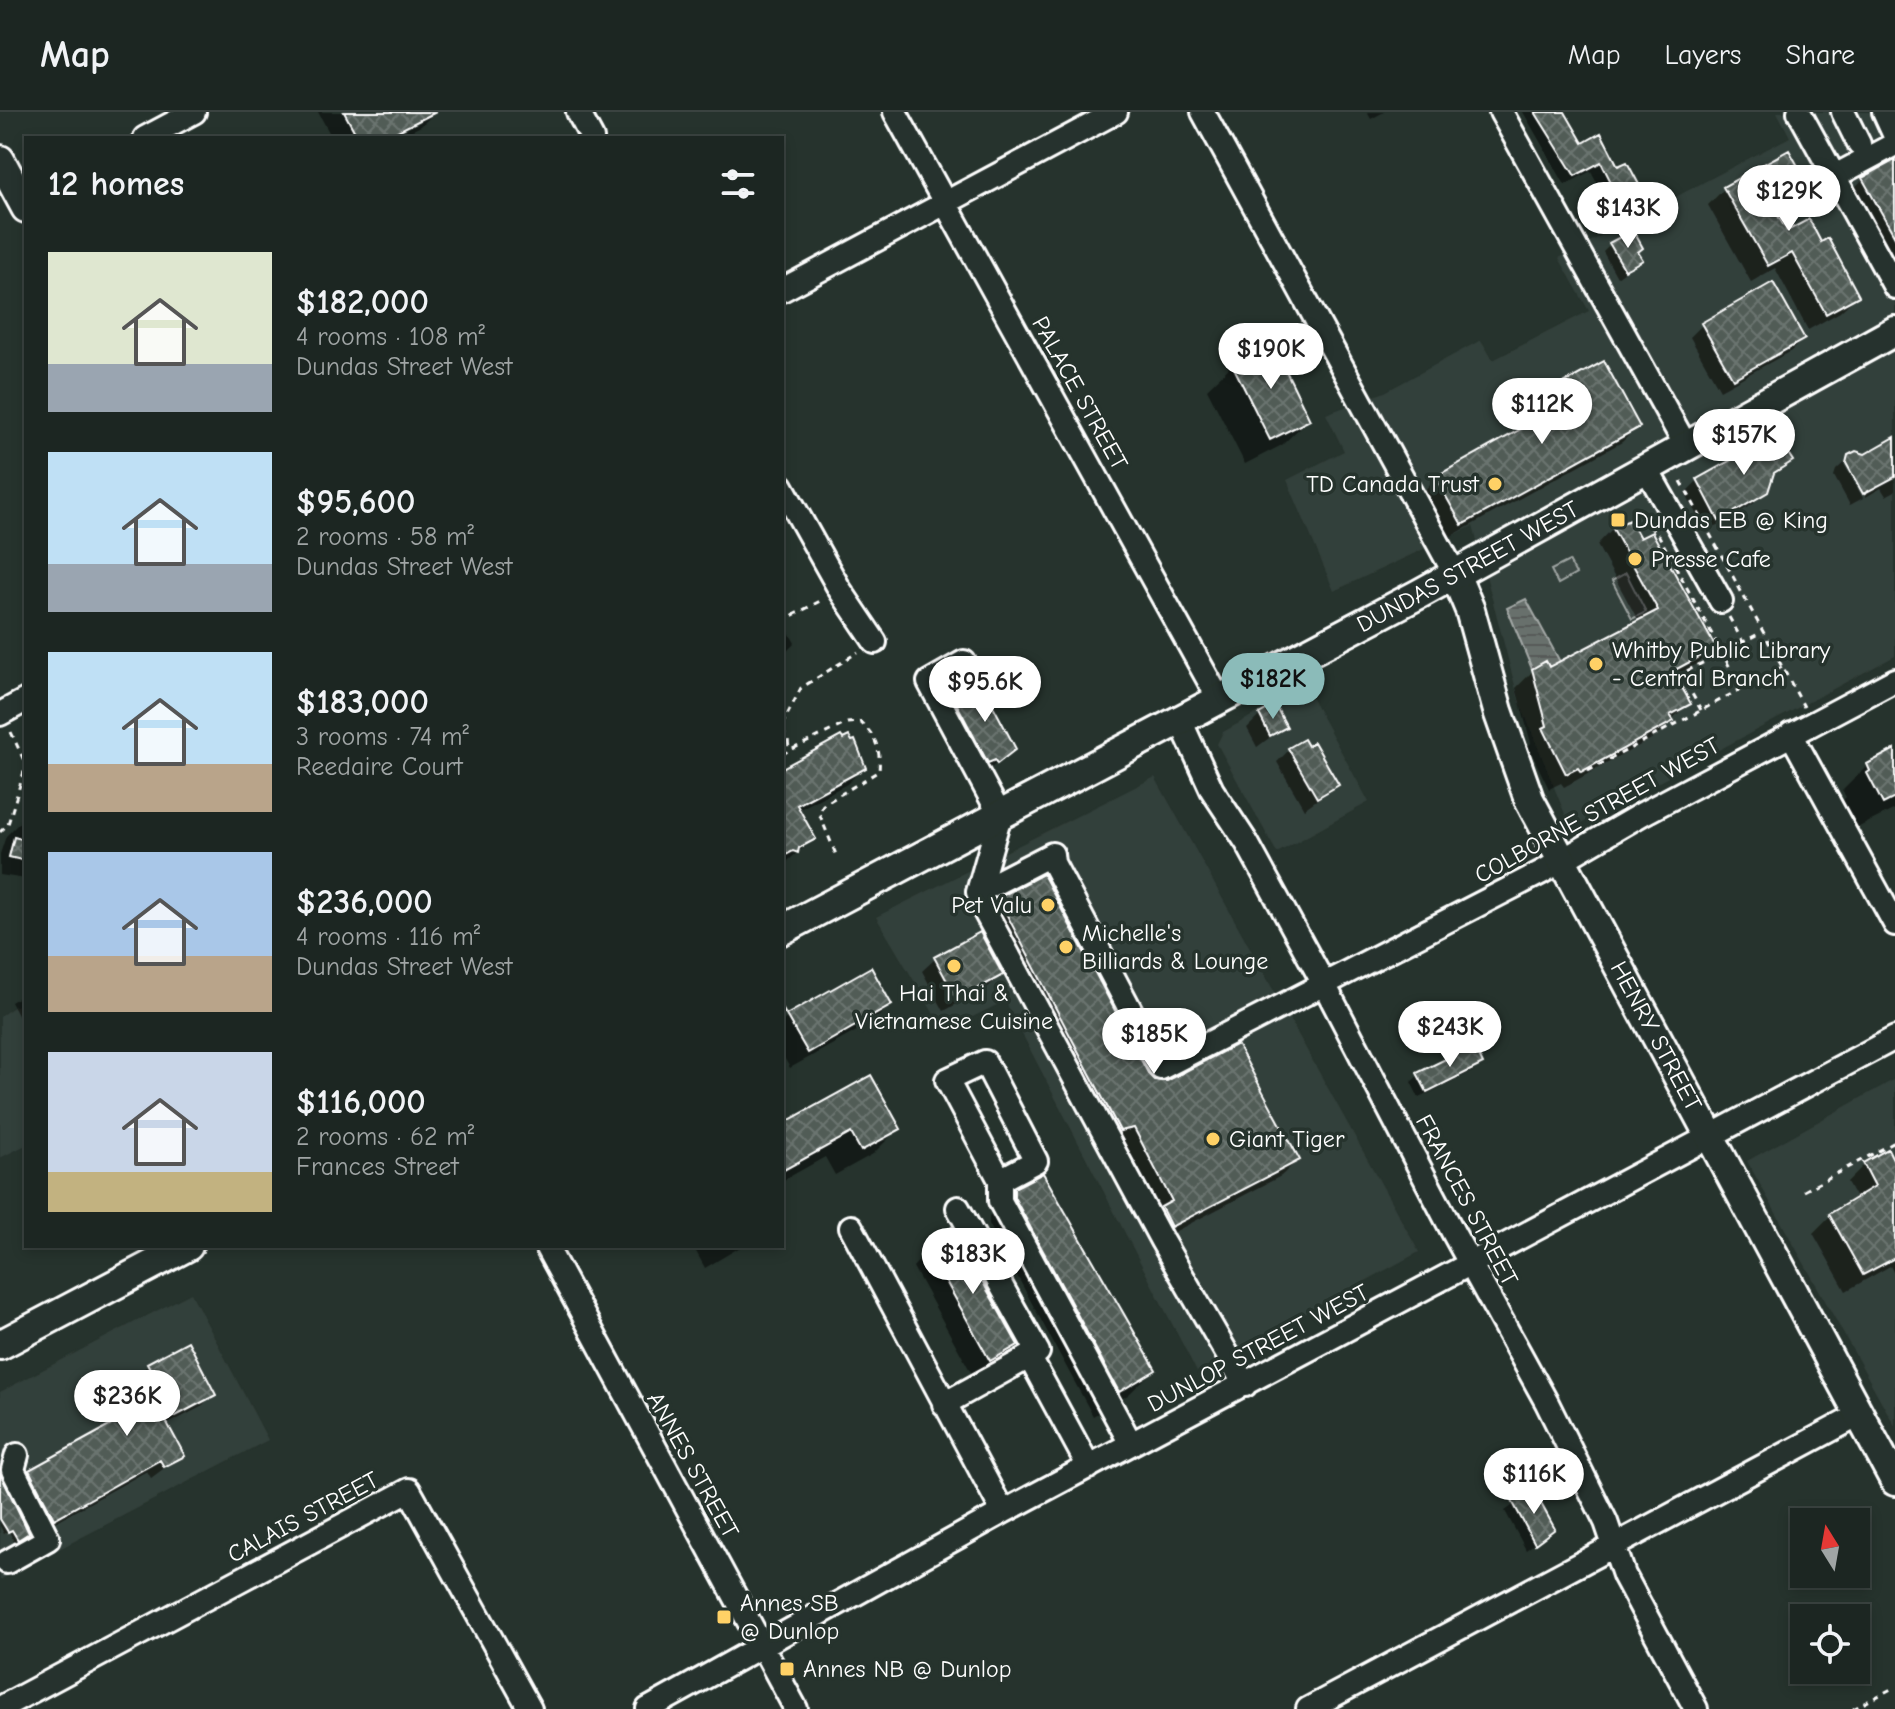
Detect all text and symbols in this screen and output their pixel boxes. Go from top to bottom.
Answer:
text: Map [40,33,110,77]
text: Map [1568,39,1621,71]
text: Layers [1665,39,1741,71]
text: Share [1785,39,1855,71]
icon: filters [716,162,760,206]
text: 12 homes [48,164,184,204]
pin: $129K [1733,165,1845,233]
text: $129K [1755,176,1823,206]
pin: $143K [1572,182,1684,250]
text: $143K [1595,193,1661,223]
text: $182,000 [296,282,429,322]
icon: home [112,284,208,380]
street label: PALACE STREET [1026,311,1134,475]
text: 4 rooms · 108 m² [296,322,485,352]
pin: $190K [1215,323,1327,391]
text: $190K [1237,334,1305,364]
text: Dundas Street West [296,352,513,382]
pin: $112K [1486,378,1598,446]
text: $112K [1510,389,1574,419]
pin: $157K [1688,409,1800,477]
text: $157K [1711,420,1777,450]
place label: TD Canada Trust [1306,470,1480,498]
marker: TD Canada Trust [1486,475,1504,493]
text: $95,600 [296,482,415,522]
icon: home [112,484,208,580]
street label: DUNDAS STREET WEST [1352,494,1584,638]
place label: Dundas EB @ King [1634,506,1828,534]
marker: Dundas EB @ King [1609,511,1627,529]
text: 2 rooms · 58 m² [296,522,474,552]
place label: Presse Cafe [1651,545,1771,573]
marker: Presse Cafe [1626,550,1644,568]
text: Dundas Street West [296,552,513,582]
place label: Whitby Public Library - Central Branch [1612,636,1831,692]
pin: $182K [1217,653,1329,721]
marker: Whitby Public Library - Central Branch [1587,655,1605,673]
pin: $95.6K [920,656,1050,724]
text: $182K [1240,664,1306,694]
text: $95.6K [947,667,1023,697]
text: $183,000 [296,682,429,722]
icon: home [112,684,208,780]
text: 3 rooms · 74 m² [296,722,469,752]
street label: COLBORNE STREET WEST [1470,731,1725,889]
text: Reedaire Court [296,752,463,782]
text: $236,000 [296,882,433,922]
icon: home [112,884,208,980]
place label: Pet Valu [951,891,1032,919]
marker: Pet Valu [1039,896,1057,914]
place label: Michelle's Billiards & Lounge [1082,919,1268,975]
text: 4 rooms · 116 m² [296,922,480,952]
marker: Michelle's Billiards & Lounge [1057,938,1075,956]
text: Dundas Street West [296,952,513,982]
street label: HENRY STREET [1605,956,1708,1116]
marker: Hai Thai & Vietnamese Cuisine [945,957,963,975]
place label: Hai Thai & Vietnamese Cuisine [855,979,1053,1035]
pin: $243K [1394,1001,1506,1069]
pin: $185K [1098,1008,1210,1076]
text: $243K [1416,1012,1484,1042]
text: $185K [1120,1019,1188,1049]
text: $116,000 [296,1082,426,1122]
icon: home [112,1084,208,1180]
street label: FRANCES STREET [1410,1110,1524,1291]
text: 2 rooms · 62 m² [296,1122,474,1152]
place label: Giant Tiger [1229,1125,1345,1153]
marker: Giant Tiger [1204,1130,1222,1148]
text: Frances Street [296,1152,459,1182]
pin: $183K [917,1228,1029,1296]
text: $183K [940,1239,1006,1269]
street label: DUNLOP STREET WEST [1143,1278,1374,1418]
pin: $236K [71,1370,183,1438]
text: $236K [92,1381,162,1411]
street label: ANNES STREET [641,1387,745,1543]
pin: $116K [1478,1448,1590,1516]
text: $116K [1502,1459,1566,1489]
street label: CALAIS STREET [223,1465,384,1569]
north arrow [1790,1508,1870,1588]
map controls [1790,1508,1870,1684]
place label: Annes SB @ Dunlop [740,1589,839,1645]
button: locate [1790,1604,1870,1684]
marker: Annes SB @ Dunlop [715,1608,733,1626]
place label: Annes NB @ Dunlop [803,1655,1012,1683]
marker: Annes NB @ Dunlop [778,1660,796,1678]

